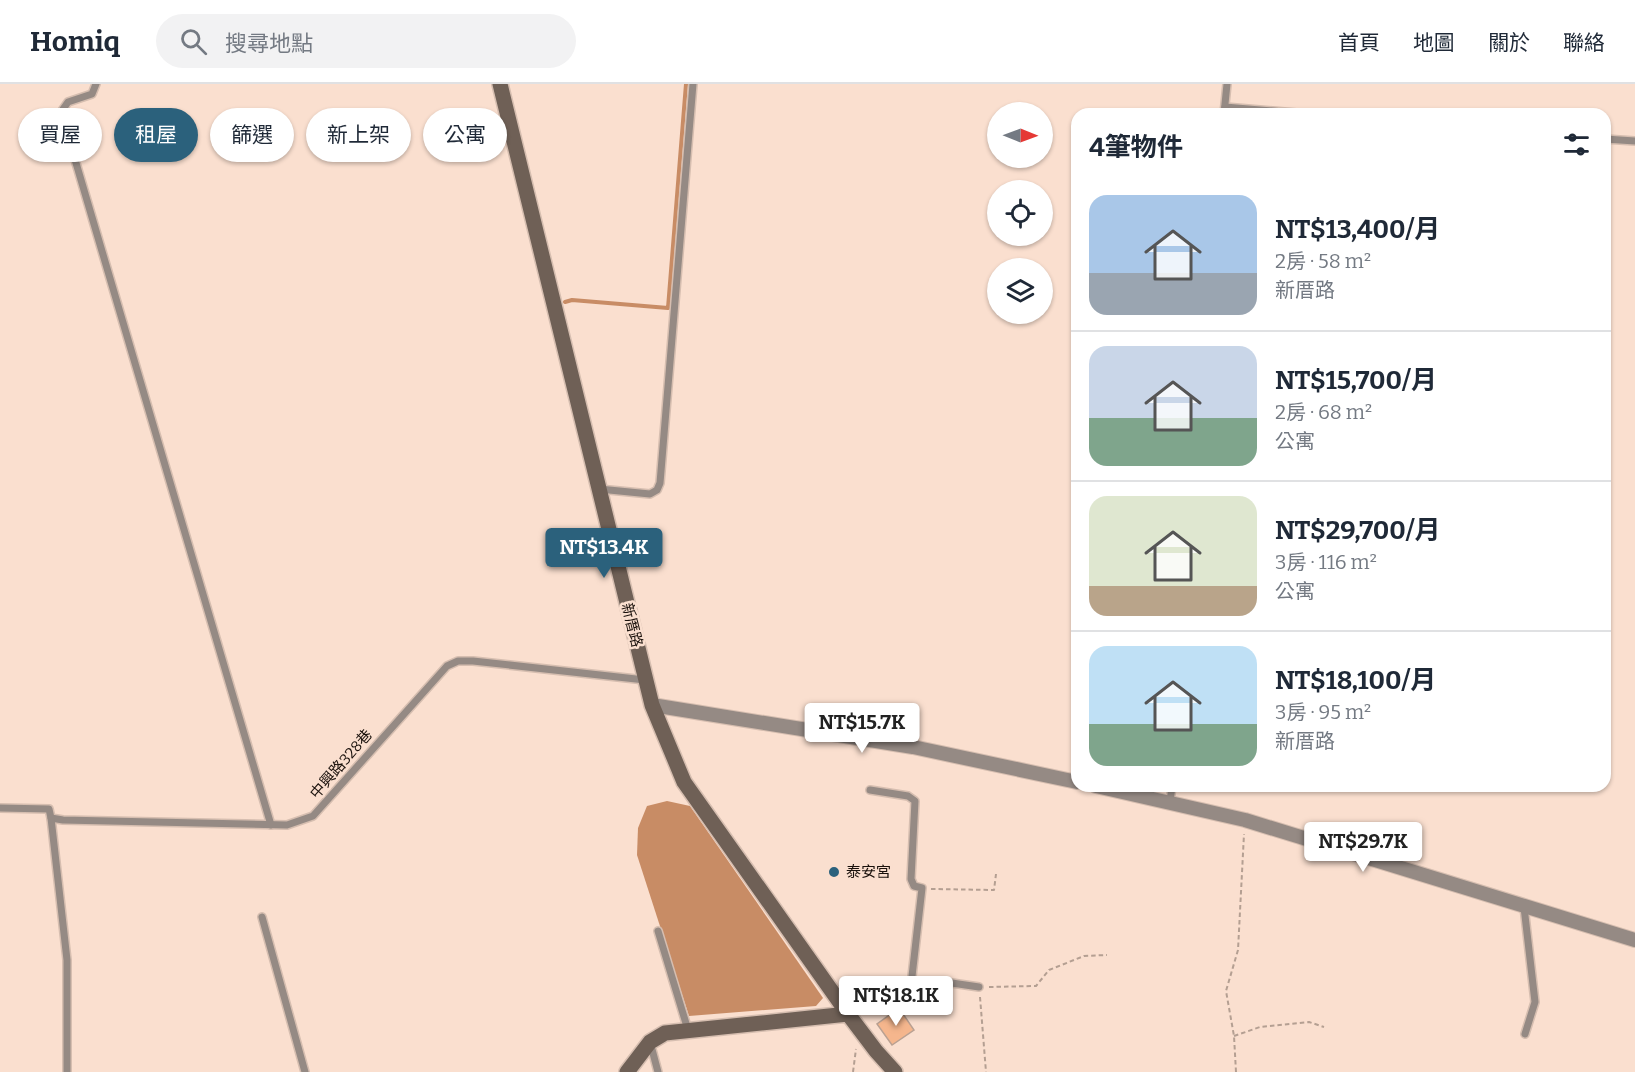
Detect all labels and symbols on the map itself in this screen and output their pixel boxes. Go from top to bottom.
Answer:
north arrow [987,102,1053,168]
pin: NT$13.4K [542,528,666,579]
street label: 新厝路 [618,601,646,649]
pin: NT$15.7K [800,703,924,754]
street label: 中興路328巷 [306,726,376,802]
pin: NT$29.7K [1301,822,1425,873]
place label: 泰安宮 [846,863,891,881]
marker: 泰安宮 [827,865,841,879]
pin: NT$18.1K [834,976,958,1027]

